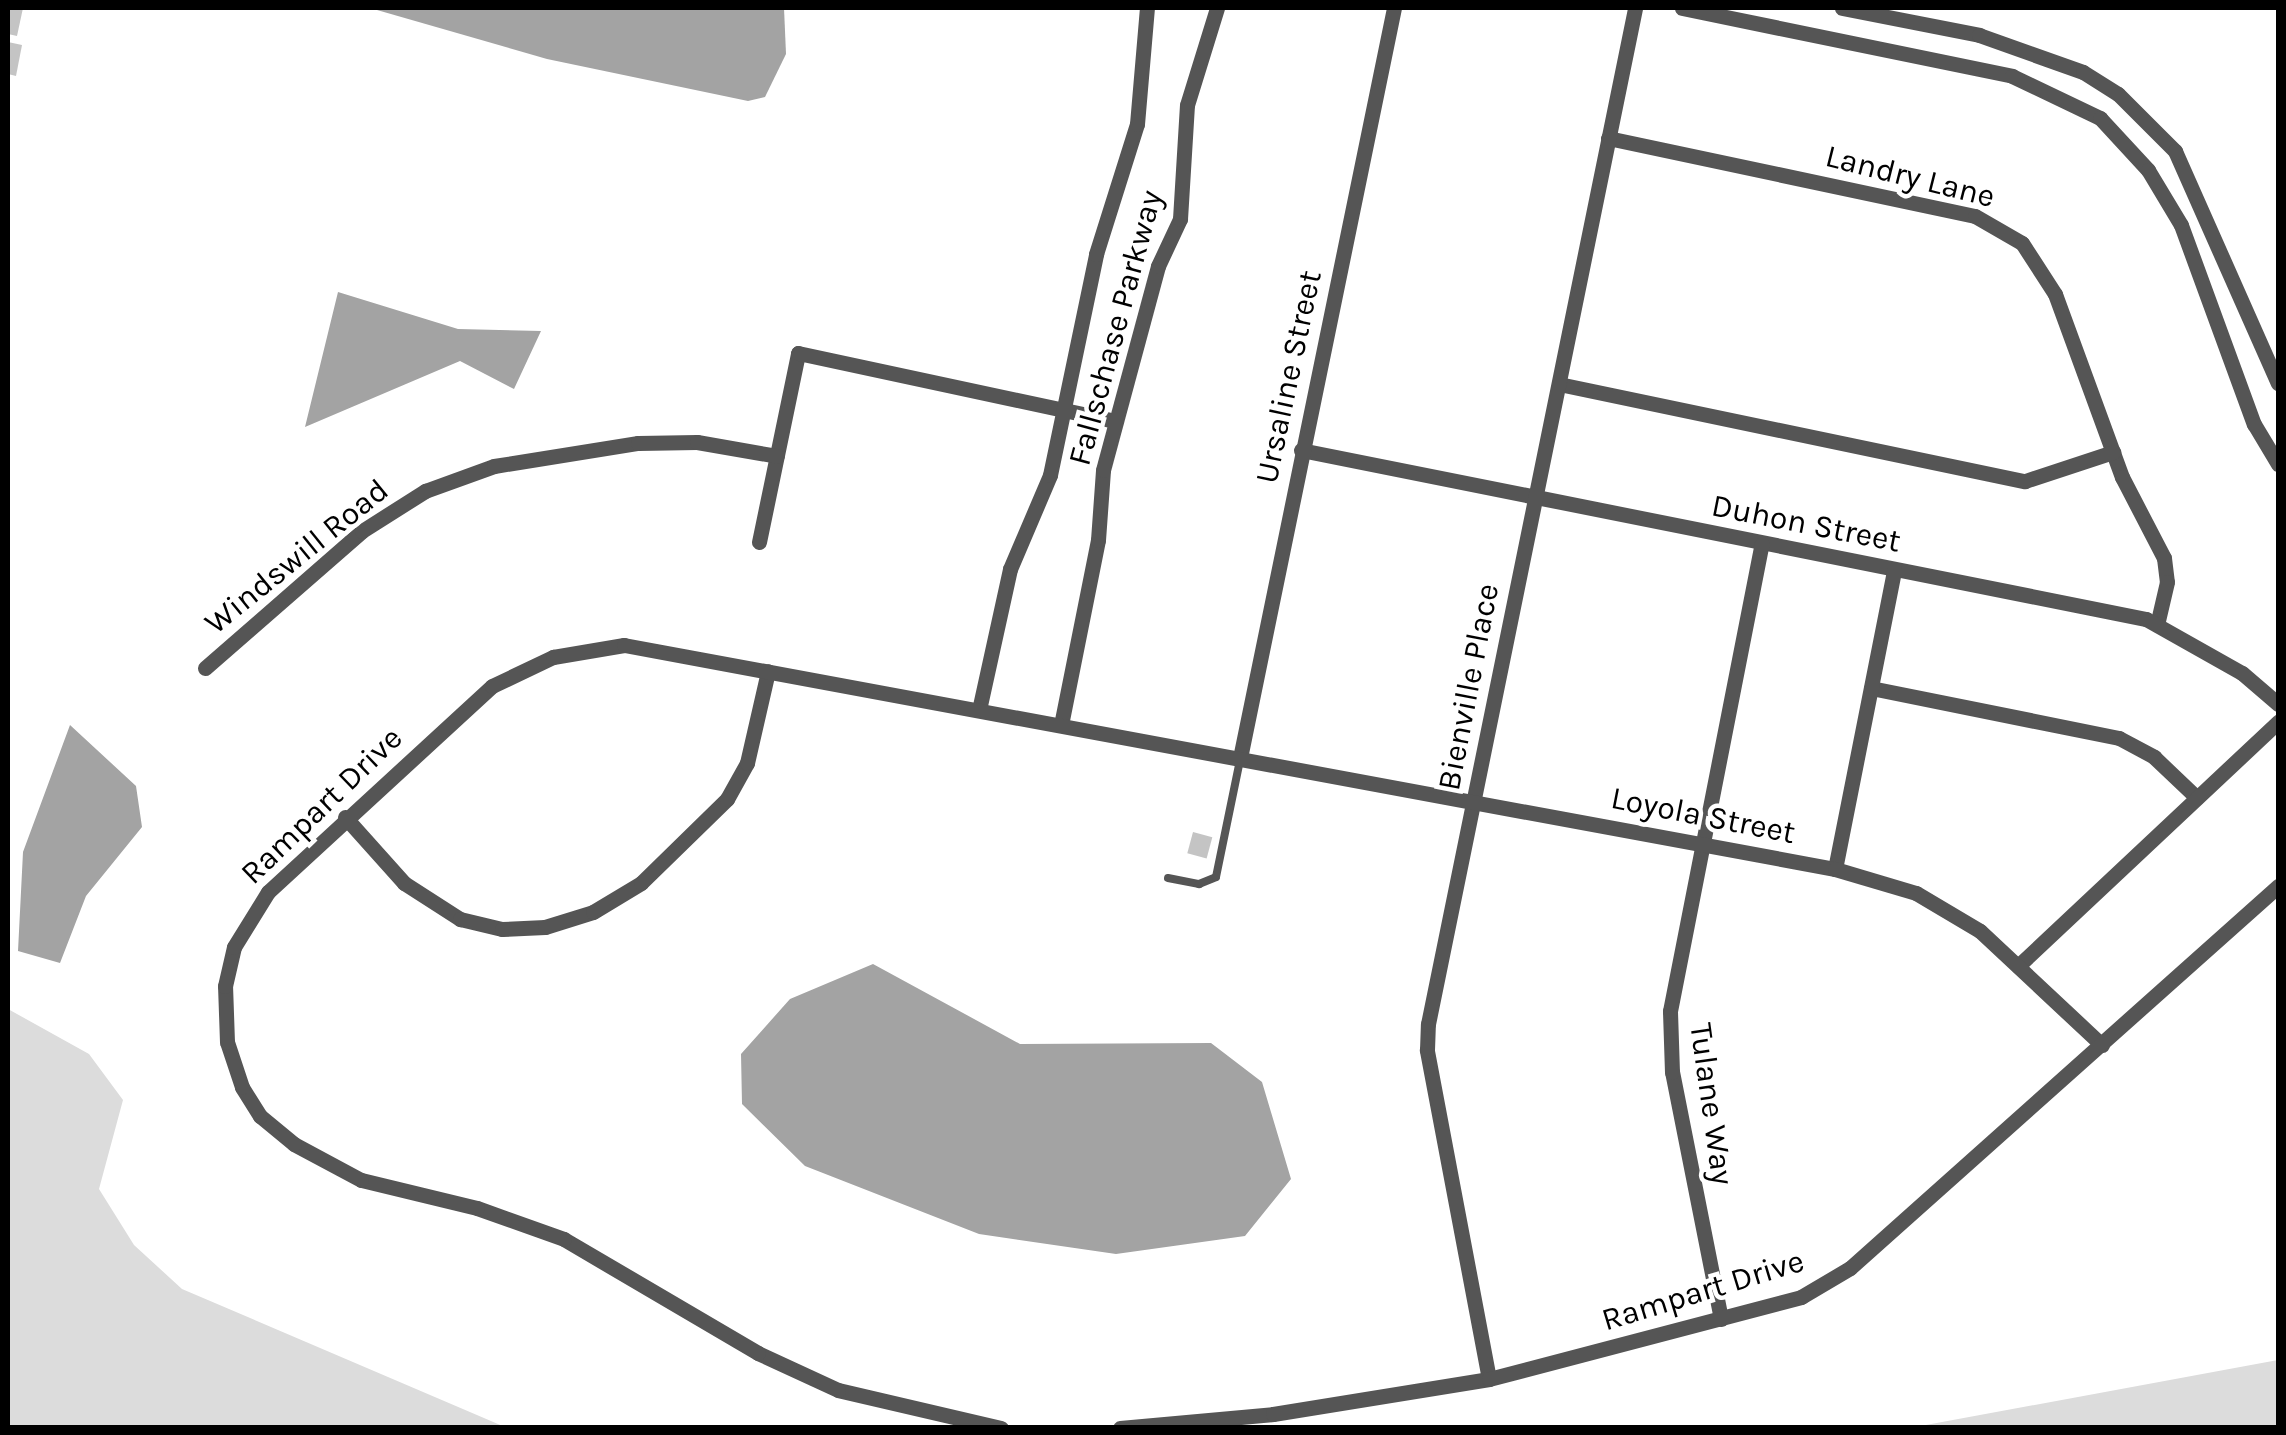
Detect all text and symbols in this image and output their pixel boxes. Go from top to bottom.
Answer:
street label: Landry Lane [1821,137,1999,217]
street label: Fallschase Parkway [1061,186,1171,470]
street label: Ursaline Street [1248,267,1330,487]
street label: Windswill Road [197,471,397,643]
street label: Duhon Street [1708,487,1904,561]
street label: Bienville Place [1430,580,1508,794]
street label: Rampart Drive [233,719,411,893]
street label: Loyola Street [1608,779,1798,853]
street label: Tulane Way [1681,1021,1741,1187]
street label: Rampart Drive [1597,1242,1809,1340]

